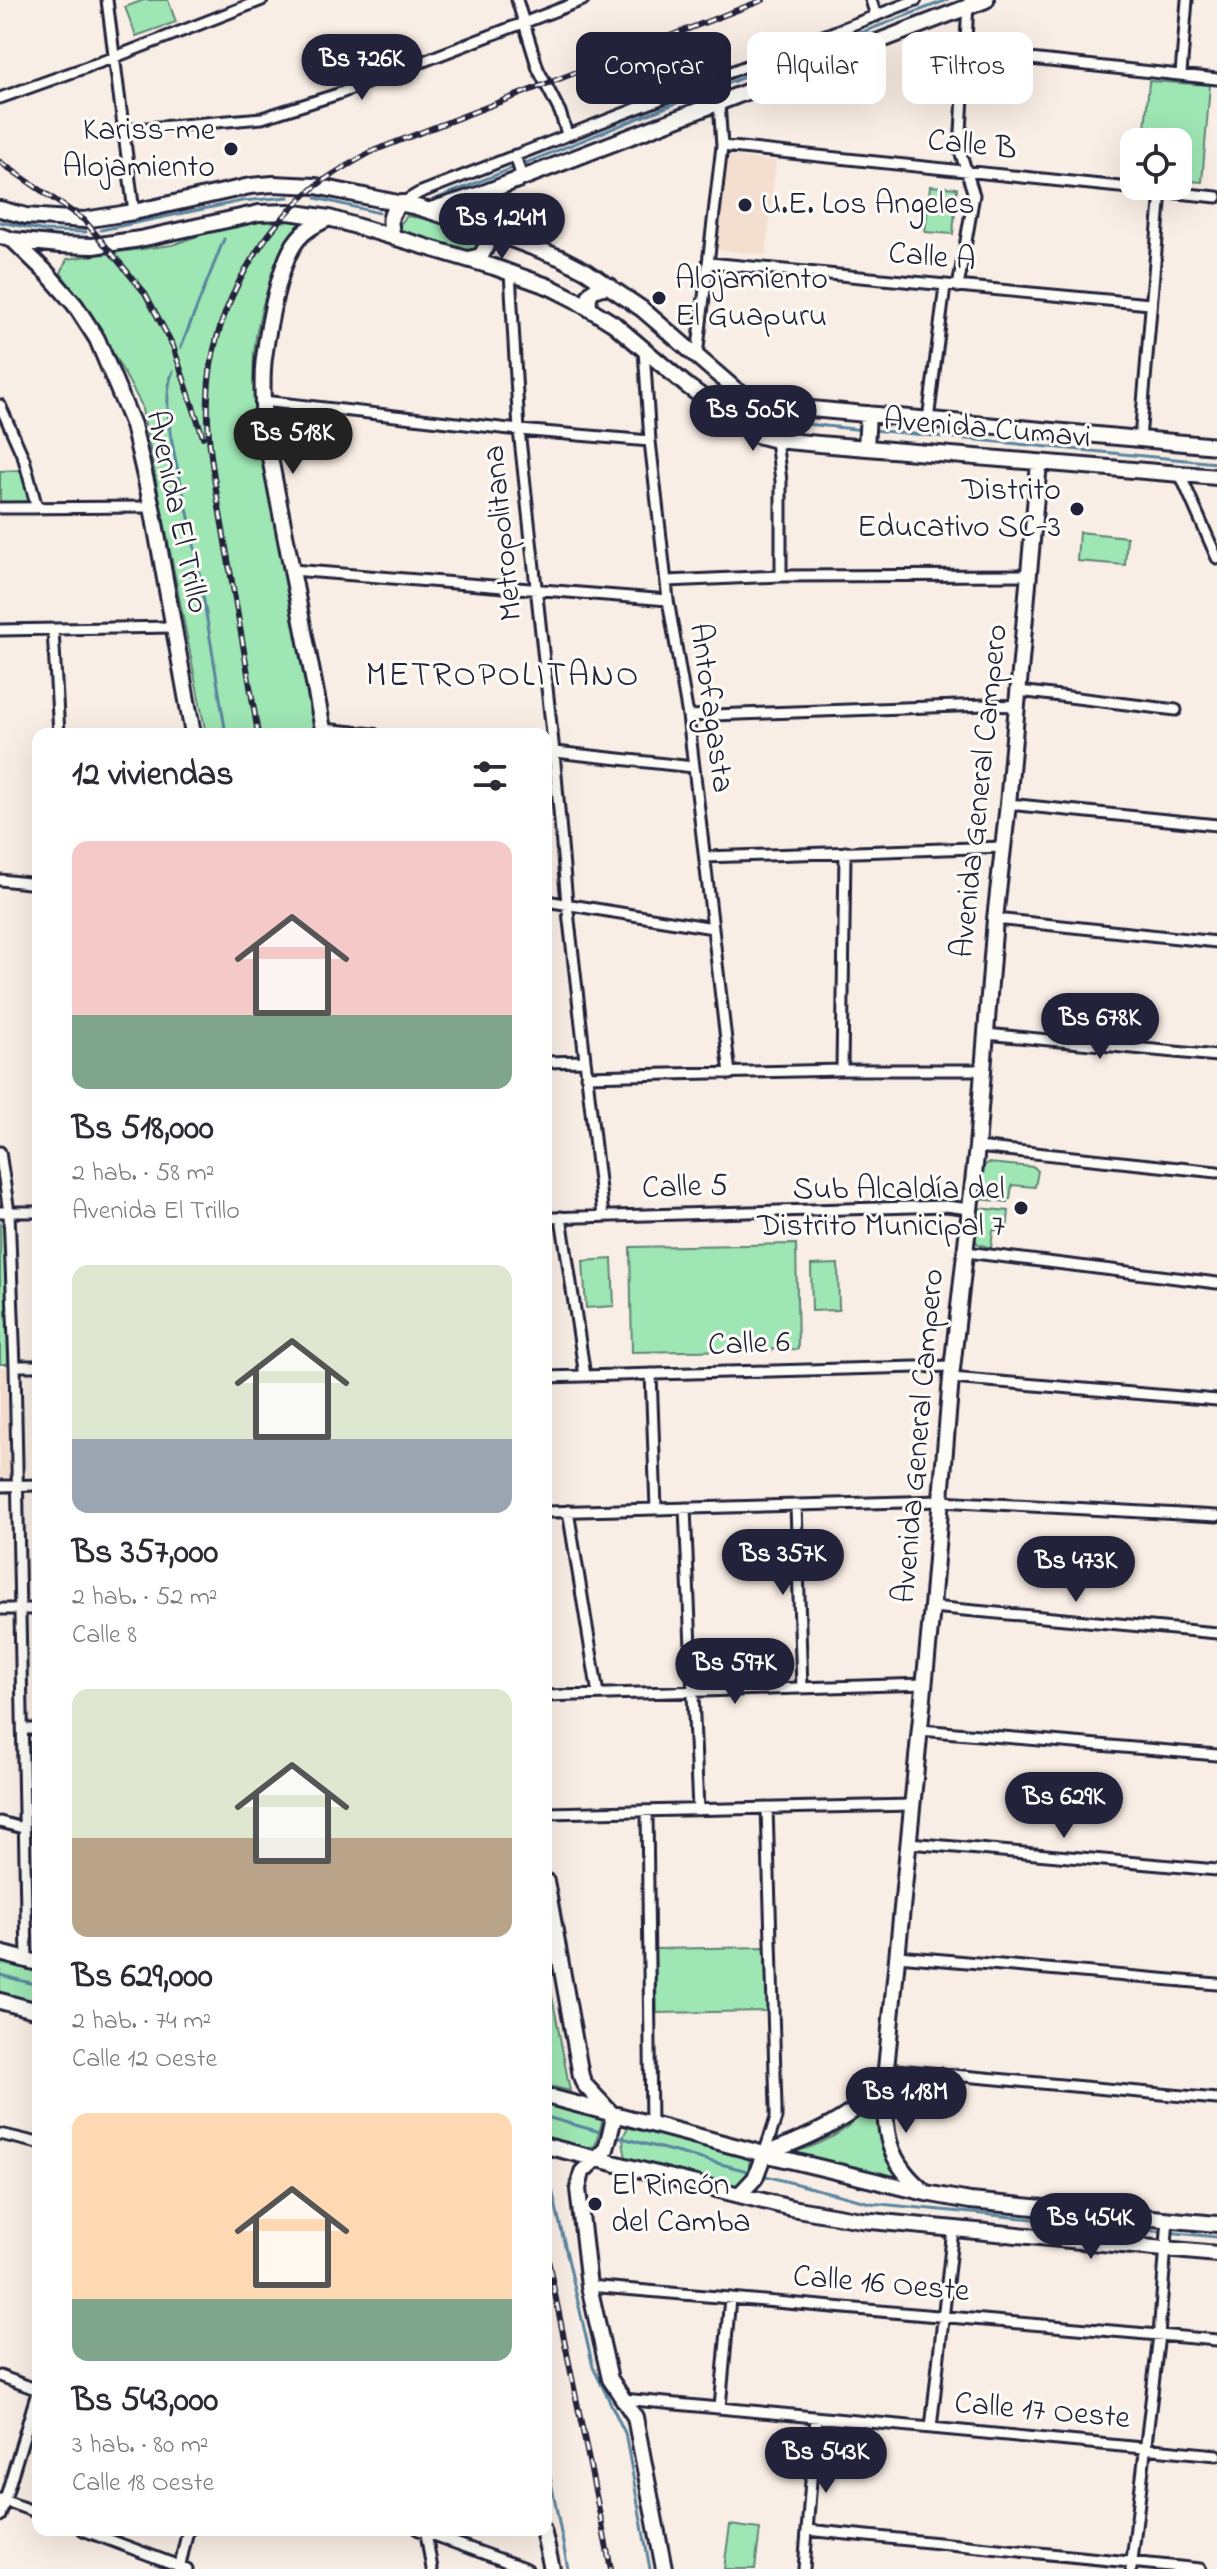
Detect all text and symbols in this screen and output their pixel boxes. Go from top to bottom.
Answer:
chip: Comprar [576,32,731,104]
chip: Alquilar [747,32,886,104]
chip: Filtros [902,32,1033,104]
pin: Bs 726K [288,34,436,102]
text: Bs 726K [320,41,404,79]
place label: Kariss-me Alojamiento [62,108,216,192]
street label: Calle B [925,118,1019,174]
map controls [1120,128,1192,200]
button: locate [1120,128,1192,200]
marker: Kariss-me Alojamiento [222,140,240,158]
place label: U.E. Los Angeles [761,182,975,229]
pin: Bs 1.24M [419,193,585,261]
marker: U.E. Los Angeles [736,196,754,214]
text: Bs 1.24M [457,200,547,238]
street label: Calle A [886,231,978,285]
place label: Alojamiento El Guapuru [675,257,828,341]
marker: Alojamiento El Guapuru [650,289,668,307]
pin: Bs 505K [679,385,827,453]
text: Bs 505K [708,392,798,430]
street label: Avenida Cumavi [881,398,1093,462]
street label: Avenida El Trillo [132,406,220,618]
pin: Bs 518K [219,408,367,476]
text: Bs 518K [252,415,334,453]
street label: Metropolitana [471,443,537,623]
place label: Distrito Educativo SC-3 [857,468,1061,552]
marker: Distrito Educativo SC-3 [1068,500,1086,518]
street label: Antofagasta [675,620,745,796]
street label: Avenida General Campero [940,622,1022,960]
district label: METROPOLITANO [366,652,640,702]
text: 12 viviendas [72,751,233,801]
icon: filters [468,754,512,798]
icon: home [220,893,364,1037]
pin: Bs 678K [1026,993,1174,1061]
text: Bs 678K [1059,1000,1141,1038]
text: Bs 518,000 [72,1105,214,1155]
text: 2 hab. · 58 m² [72,1155,214,1193]
street label: Calle 5 [641,1163,729,1213]
place label: Sub Alcaldía del Distrito Municipal 7 [756,1167,1005,1251]
text: Avenida El Trillo [72,1193,240,1231]
marker: Sub Alcaldía del Distrito Municipal 7 [1012,1199,1030,1217]
street label: Avenida General Campero [882,1267,958,1605]
icon: home [220,1317,364,1461]
street label: Calle 6 [707,1320,791,1370]
text: Bs 357,000 [72,1529,218,1579]
pin: Bs 357K [709,1529,857,1597]
text: Bs 357K [740,1536,826,1574]
pin: Bs 473K [1002,1536,1150,1604]
text: Bs 473K [1035,1543,1117,1581]
text: 2 hab. · 52 m² [72,1579,218,1617]
text: Calle 8 [72,1617,137,1655]
pin: Bs 597K [661,1638,809,1706]
text: Bs 597K [693,1645,777,1683]
icon: home [220,1741,364,1885]
pin: Bs 629K [990,1772,1138,1840]
text: Bs 629K [1023,1779,1105,1817]
text: Bs 629,000 [72,1953,213,2003]
text: 2 hab. · 74 m² [72,2003,211,2041]
text: Calle 12 Oeste [72,2041,217,2079]
pin: Bs 1.18M [823,2067,989,2135]
text: Bs 1.18M [864,2074,948,2112]
place label: El Rincón del Camba [611,2163,751,2247]
icon: home [220,2165,364,2309]
pin: Bs 454K [1017,2193,1165,2261]
marker: El Rincón del Camba [586,2195,604,2213]
text: Bs 454K [1048,2200,1134,2238]
street label: Calle 16 Oeste [791,2254,972,2316]
text: Bs 543,000 [72,2377,218,2427]
street label: Calle 17 Oeste [952,2381,1132,2443]
text: 3 hab. · 80 m² [72,2427,209,2465]
pin: Bs 543K [752,2427,900,2495]
text: Bs 543K [783,2434,869,2472]
text: Calle 18 Oeste [72,2465,214,2503]

